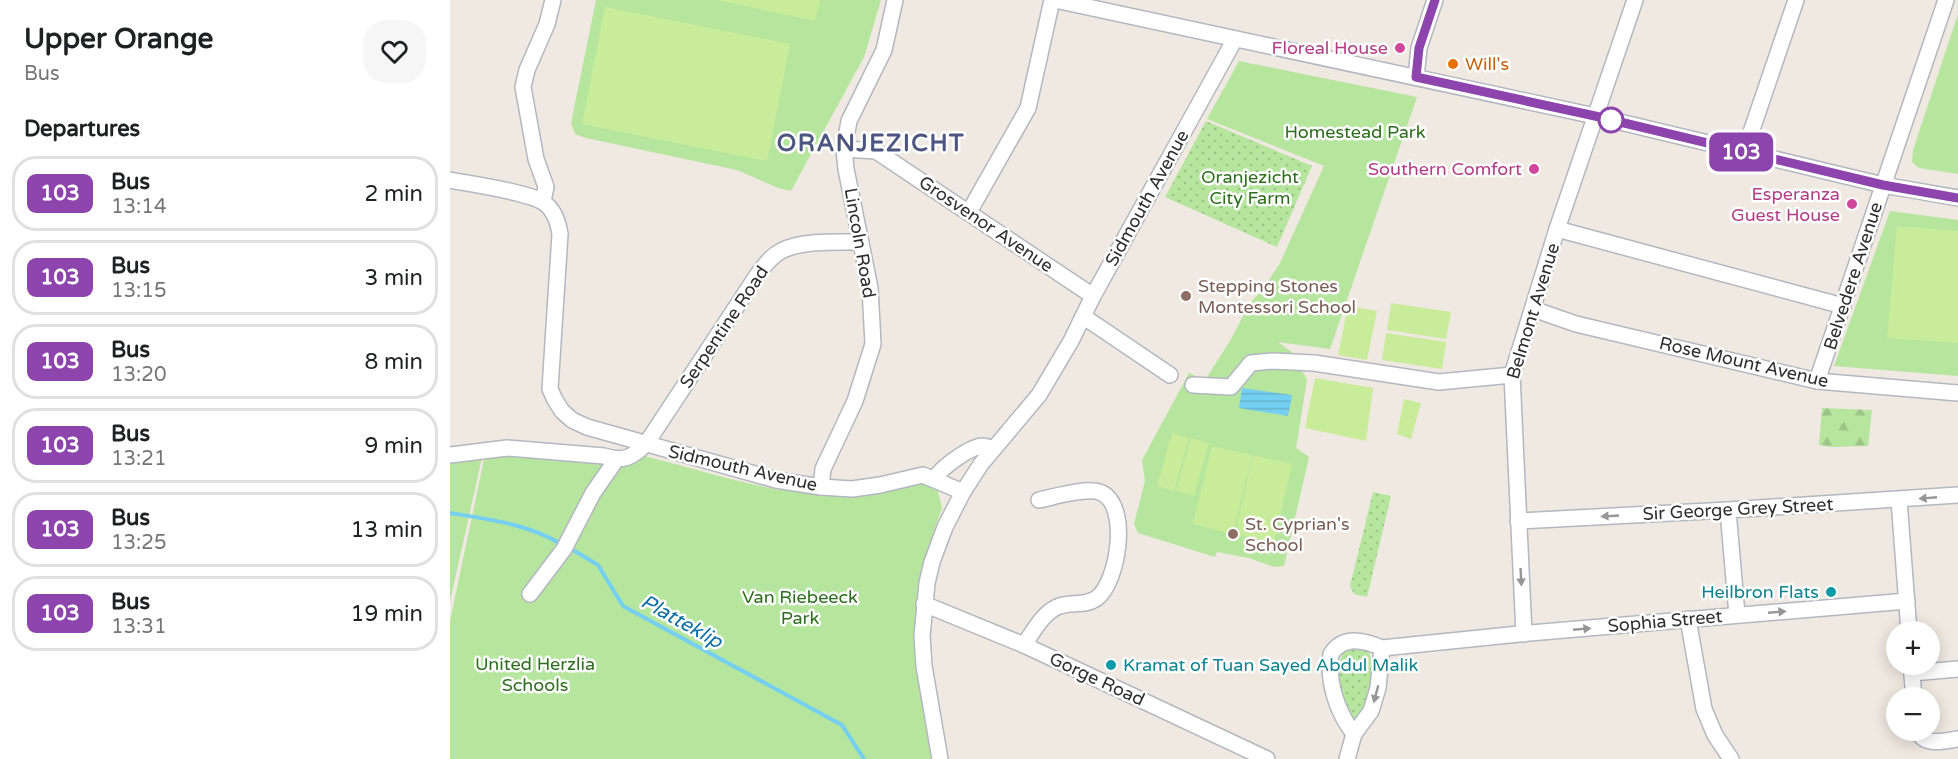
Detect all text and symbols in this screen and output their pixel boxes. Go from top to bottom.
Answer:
button: heart [363,20,426,83]
text: Upper Orange [24,22,213,56]
place label: Floreal House [1272,37,1388,59]
marker: Floreal House [1393,41,1407,55]
place label: Will's [1465,53,1509,75]
marker: Will's [1446,57,1460,71]
text: Bus [24,62,60,86]
unlabelled marker [1598,107,1624,133]
text: Departures [24,116,140,142]
park label: Homestead Park [1284,121,1426,143]
street label: Sidmouth Avenue [1100,126,1194,270]
district label: ORANJEZICHT [777,129,965,158]
line badge: 103 [1706,132,1776,172]
text: 103 [1721,140,1761,165]
place label: Southern Comfort [1368,158,1522,180]
marker: Southern Comfort [1527,162,1541,176]
park label: Oranjezicht City Farm [1201,166,1299,209]
text: Bus [111,169,150,195]
street label: Grosvenor Avenue [915,171,1057,277]
text: 103 [40,181,80,206]
text: 2 min [364,181,423,207]
place label: Esperanza Guest House [1731,183,1840,226]
street label: Lincoln Road [839,186,881,300]
text: 13:14 [111,195,166,219]
marker: Esperanza Guest House [1845,197,1859,211]
street label: Belvedere Avenue [1819,199,1887,353]
street label: Belmont Avenue [1502,240,1564,382]
text: Bus [111,253,150,279]
street label: Serpentine Road [675,262,773,392]
text: 103 [40,265,80,290]
text: 3 min [364,265,423,291]
place label: Stepping Stones Montessori School [1198,275,1356,318]
text: 13:15 [111,279,166,303]
marker: Stepping Stones Montessori School [1179,289,1193,303]
street label: Rose Mount Avenue [1657,332,1831,392]
text: Bus [111,337,150,363]
text: 103 [40,349,80,374]
text: 8 min [364,349,423,375]
text: 13:20 [111,363,166,387]
text: Bus [111,421,150,447]
text: 103 [40,433,80,458]
text: 9 min [364,433,423,459]
street label: Sidmouth Avenue [666,440,820,496]
text: 13:21 [111,447,166,471]
street label: Sir George Grey Street [1642,493,1834,525]
one-way arrow [1919,493,1938,502]
text: Bus [111,505,150,531]
one-way arrow [1600,512,1619,521]
place label: St. Cyprian's School [1245,513,1350,556]
text: 103 [40,517,80,542]
text: 13 min [351,517,423,543]
marker: St. Cyprian's School [1226,527,1240,541]
text: 13:25 [111,531,166,555]
one-way arrow [1517,568,1526,587]
place label: Heilbron Flats [1701,581,1819,603]
marker: Heilbron Flats [1824,585,1838,599]
park label: Van Riebeeck Park [742,586,858,629]
text: Bus [111,589,150,615]
water label: Platteklip [637,590,728,655]
text: 103 [40,601,80,626]
text: 19 min [351,601,423,627]
street label: Sophia Street [1607,605,1723,637]
one-way arrow [1767,607,1786,617]
text: 13:31 [111,615,166,639]
map controls [1886,621,1940,741]
button: + [1886,621,1940,675]
one-way arrow [1573,624,1592,634]
street label: Gorge Road [1046,647,1148,711]
park label: United Herzlia Schools [475,653,595,696]
place label: Kramat of Tuan Sayed Abdul Malik [1123,654,1418,676]
marker: Kramat of Tuan Sayed Abdul Malik [1104,658,1118,672]
one-way arrow [1371,685,1380,703]
button: − [1886,687,1940,741]

